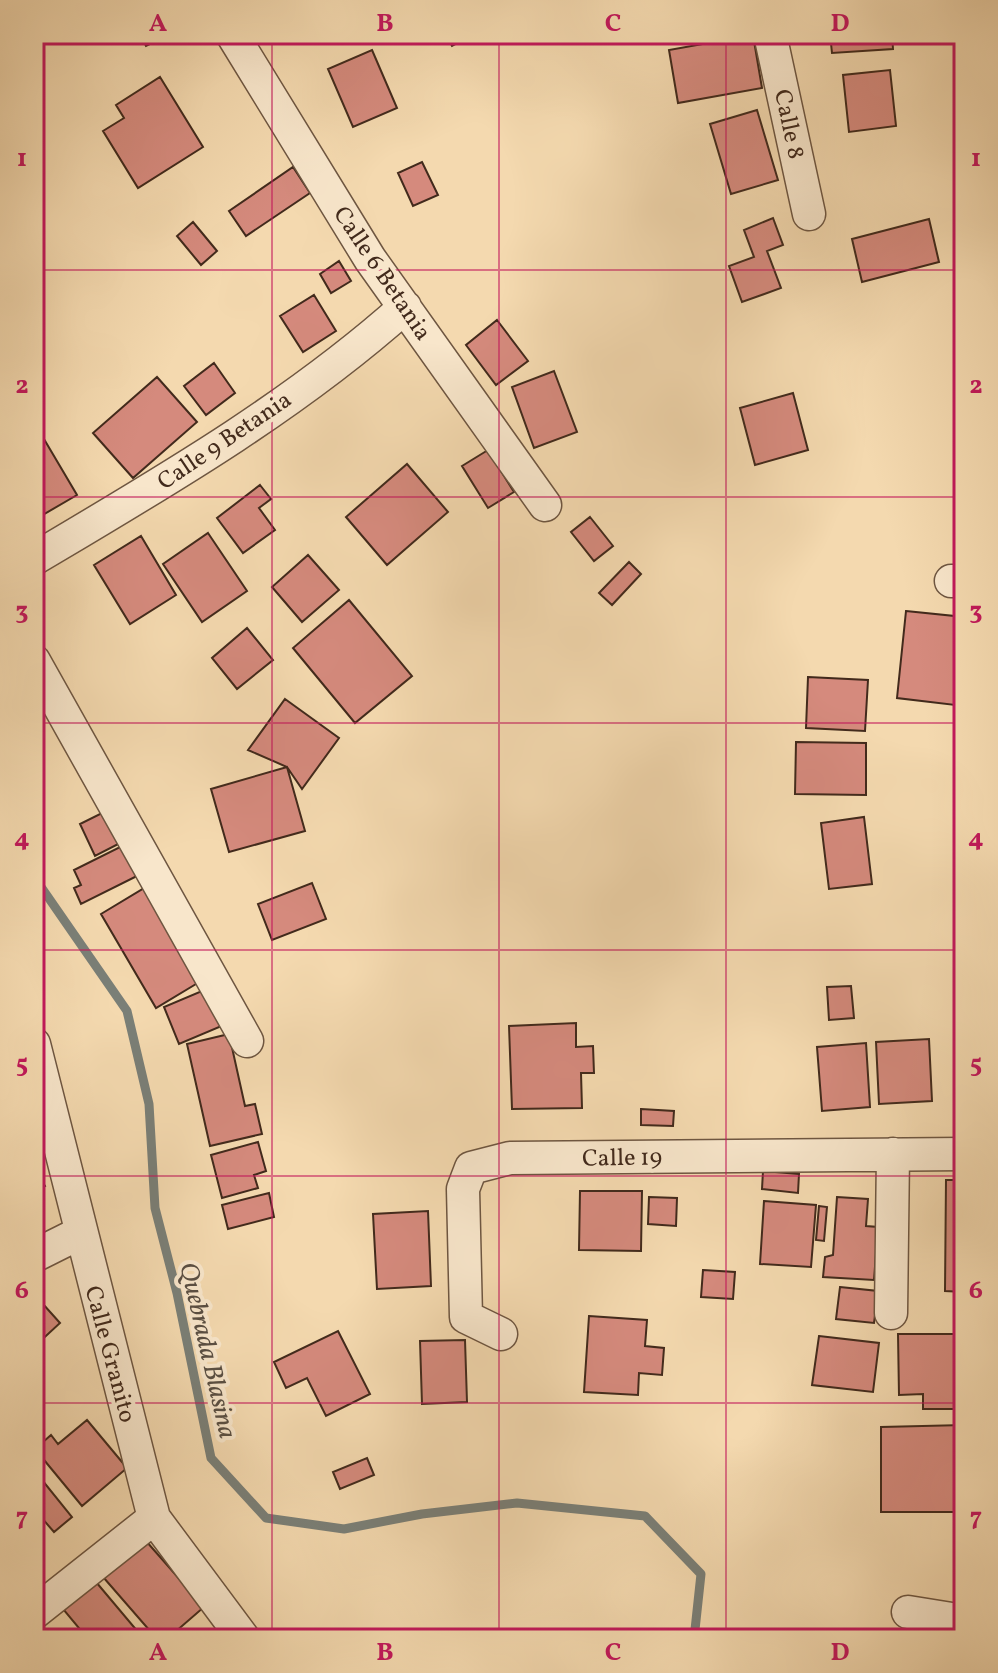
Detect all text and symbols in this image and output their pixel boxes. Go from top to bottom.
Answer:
text: A [149,6,168,42]
text: B [376,6,394,42]
text: C [605,6,621,42]
text: D [830,6,850,42]
street label: Calle 8 [764,86,812,162]
text: 1 [17,141,27,177]
text: 1 [971,141,981,177]
street label: Calle 6 Betania [324,200,439,348]
text: 2 [15,368,29,404]
text: 2 [969,368,983,404]
street label: Calle 9 Betania [151,384,299,499]
text: 3 [15,594,29,630]
text: 3 [969,594,983,630]
text: 4 [14,821,30,857]
text: 4 [968,821,984,857]
text: 5 [16,1047,28,1083]
text: 5 [970,1047,982,1083]
street label: Calle 19 [582,1141,662,1177]
water label: Quebrada Blasina [169,1259,245,1442]
text: 6 [15,1273,29,1309]
text: 6 [969,1273,983,1309]
street label: Calle Granito [75,1282,144,1427]
text: 7 [16,1500,28,1536]
text: 7 [970,1500,982,1536]
text: A [149,1635,168,1671]
text: B [376,1635,394,1671]
text: C [605,1635,621,1671]
text: D [830,1635,850,1671]

